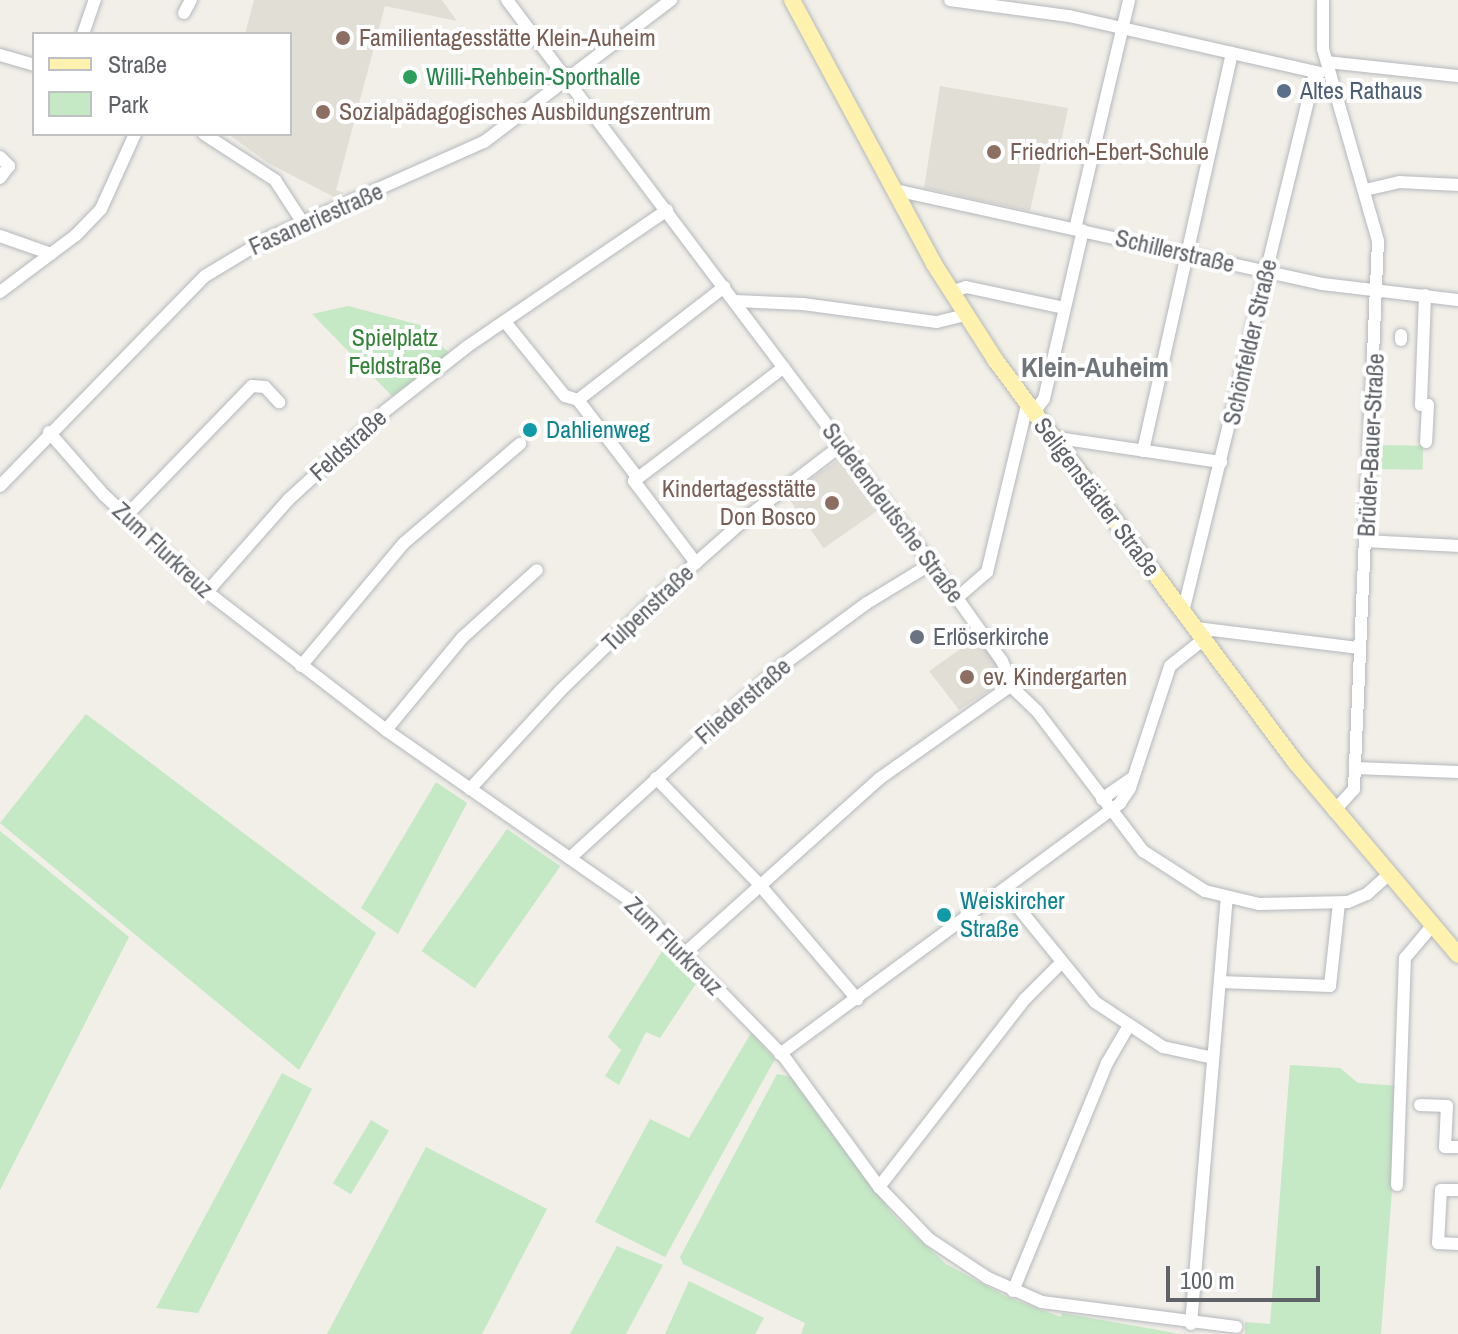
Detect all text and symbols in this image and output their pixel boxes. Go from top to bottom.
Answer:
place label: Familientagesstätte Klein-Auheim [359,24,656,52]
marker: Familientagesstätte Klein-Auheim [334,29,352,47]
legend [32,32,292,136]
text: Straße [108,48,167,80]
place label: Willi-Rehbein-Sporthalle [426,63,640,91]
marker: Willi-Rehbein-Sporthalle [401,68,419,86]
place label: Altes Rathaus [1300,77,1423,105]
marker: Altes Rathaus [1275,82,1293,100]
text: Park [108,88,148,120]
place label: Sozialpädagogisches Ausbildungszentrum [339,98,712,126]
marker: Sozialpädagogisches Ausbildungszentrum [314,103,332,121]
place label: Friedrich-Ebert-Schule [1010,138,1209,166]
marker: Friedrich-Ebert-Schule [985,143,1003,161]
street label: Fasaneriestraße [245,177,387,261]
street label: Schillerstraße [1113,223,1237,279]
street label: Schönfelder Straße [1217,256,1283,428]
park label: Spielplatz Feldstraße [348,324,442,380]
district label: Klein-Auheim [1021,350,1169,384]
street label: Brüder-Bauer-Straße [1352,353,1390,537]
street label: Feldstraße [304,403,392,487]
street label: Seligenstädter Straße [1028,412,1166,582]
place label: Dahlienweg [546,416,650,444]
street label: Sudetendeutsche Straße [816,417,970,609]
marker: Dahlienweg [521,421,539,439]
place label: Kindertagesstätte Don Bosco [662,475,816,531]
marker: Kindertagesstätte Don Bosco [823,494,841,512]
street label: Zum Flurkreuz [107,496,219,604]
street label: Tulpenstraße [596,559,700,657]
place label: Erlöserkirche [933,623,1049,651]
marker: Erlöserkirche [908,628,926,646]
street label: Fliederstraße [689,652,797,750]
place label: ev. Kindergarten [983,663,1127,691]
marker: ev. Kindergarten [958,668,976,686]
place label: Weiskircher Straße [960,887,1065,943]
street label: Zum Flurkreuz [619,891,729,1001]
marker: Weiskircher Straße [935,906,953,924]
scale bar [1170,1250,1324,1300]
text: 100 m [1180,1264,1235,1296]

